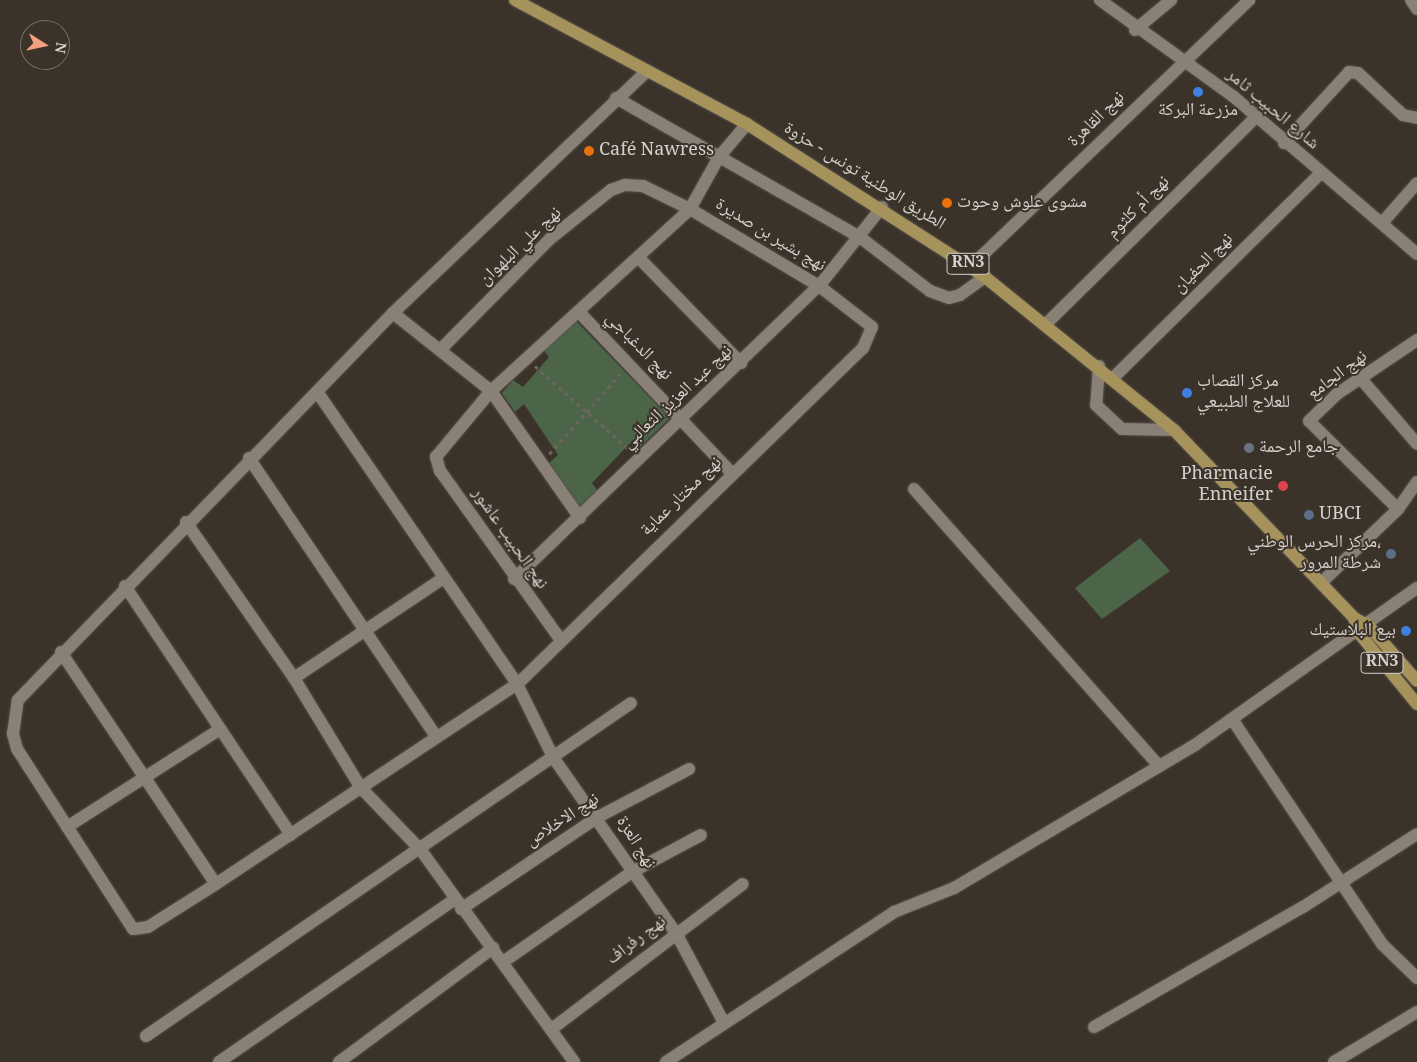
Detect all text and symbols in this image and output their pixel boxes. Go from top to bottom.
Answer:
north arrow [20,20,70,70]
text: N [46,40,72,55]
street label: شارع الحبيب ثامر [1221,65,1323,155]
marker: مزرعة البركة [1192,86,1204,98]
street label: نهج القاهرة [1064,88,1130,152]
place label: مزرعة البركة [1158,100,1238,122]
street label: الطريق الوطنية تونس - حزوة [779,118,949,236]
place label: Café Nawress [599,140,714,162]
marker: Café Nawress [583,145,595,157]
street label: نهج أم كلثوم [1103,172,1175,244]
place label: مشوى علوش وحوت [957,192,1087,214]
street label: نهج بشير بن صديرة [711,194,829,278]
marker: مشوى علوش وحوت [941,197,953,209]
street label: نهج علي البلهوان [475,203,567,291]
street label: نهج الحفيان [1169,229,1239,299]
road number: RN3 [946,250,990,278]
street label: نهج الدغباجي [600,308,676,386]
street label: نهج عبد العزيز الثعالبي [618,341,738,455]
street label: نهج الجامع [1304,347,1372,405]
place label: مركز القصاب للعلاج الطبيعي [1197,372,1290,414]
marker: مركز القصاب للعلاج الطبيعي [1181,387,1193,399]
place label: جامع الرحمة [1259,437,1338,459]
marker: جامع الرحمة [1243,442,1255,454]
street label: نهج مختار عماية [637,453,727,541]
place label: Pharmacie Enneifer [1181,465,1273,508]
marker: Pharmacie Enneifer [1277,480,1289,492]
street label: نهج الحبيب عاشور [466,484,552,594]
place label: UBCI [1319,504,1361,526]
marker: UBCI [1303,509,1315,521]
place label: مركز الحرس الوطني، شرطة المرور [1247,533,1381,576]
marker: مركز الحرس الوطني، شرطة المرور [1385,548,1397,560]
place label: بيع البلاستيك [1310,620,1396,642]
marker: بيع البلاستيك [1400,625,1412,637]
road number: RN3 [1360,650,1404,676]
street label: نهج الاخلاص [522,789,604,853]
street label: نهج العزة [610,813,660,873]
street label: نهج رفراف [603,912,671,970]

